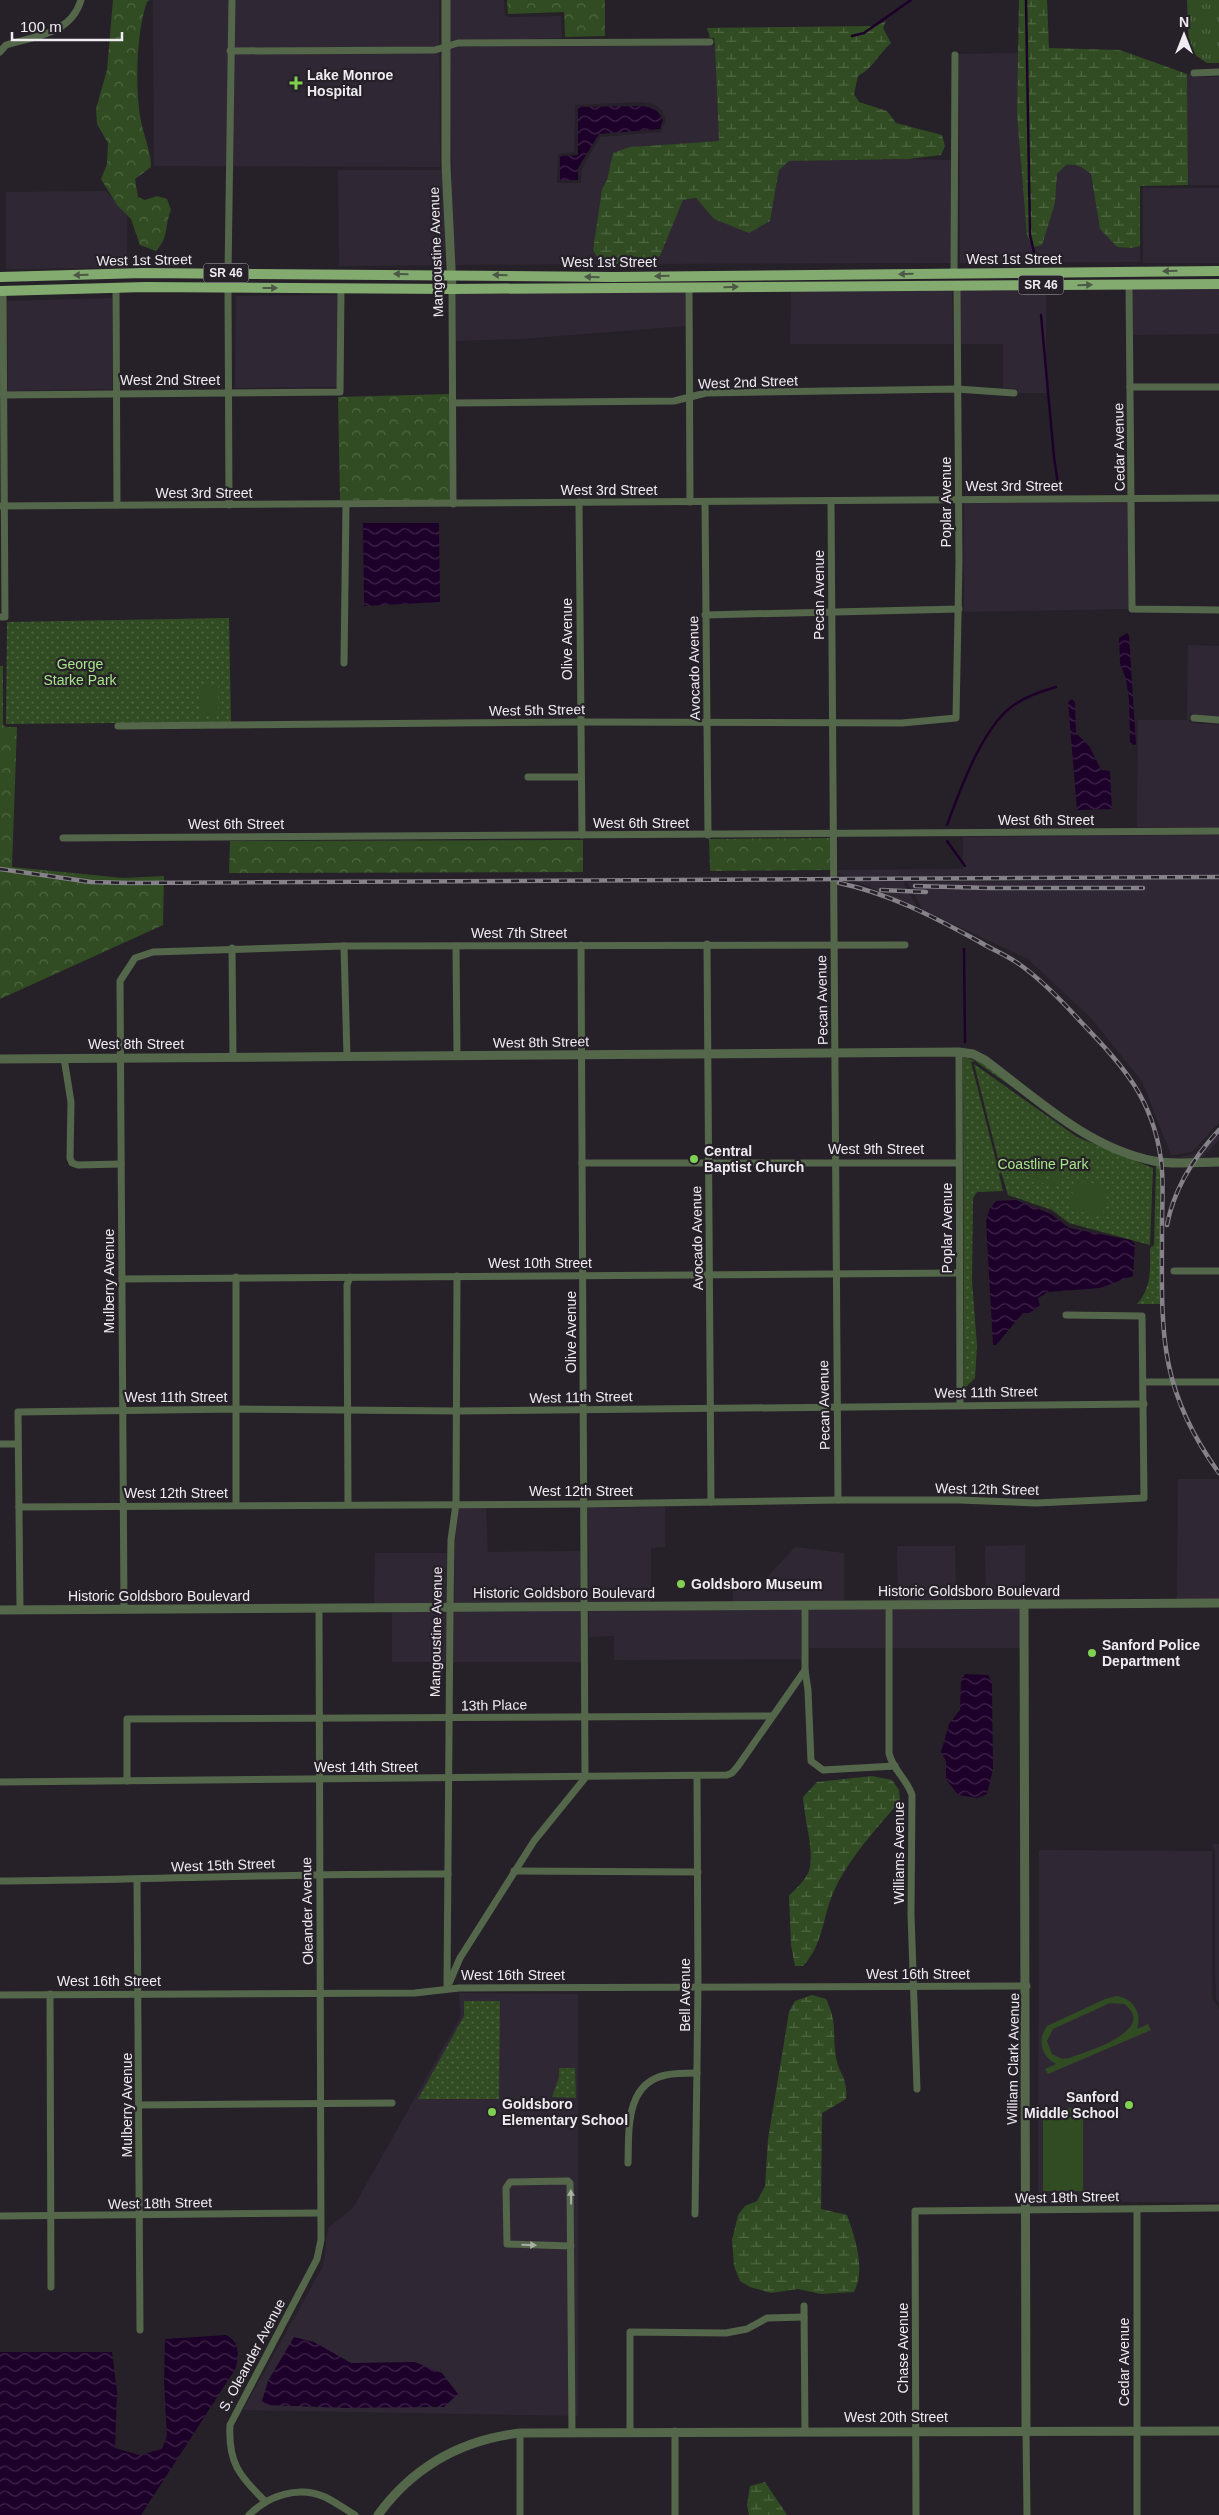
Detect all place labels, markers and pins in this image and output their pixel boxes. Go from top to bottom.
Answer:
place label: Lake Monroe Hospital [307,67,394,99]
marker: Lake Monroe Hospital [289,76,303,90]
place label: Central Baptist Church [704,1143,804,1175]
marker: Central Baptist Church [688,1153,700,1165]
place label: Goldsboro Museum [691,1576,822,1592]
marker: Goldsboro Museum [675,1578,687,1590]
place label: Sanford Police Department [1102,1637,1200,1669]
marker: Sanford Police Department [1086,1647,1098,1659]
place label: Sanford Middle School [1024,2089,1119,2121]
place label: Goldsboro Elementary School [502,2096,628,2128]
marker: Sanford Middle School [1123,2099,1135,2111]
marker: Goldsboro Elementary School [486,2106,498,2118]

